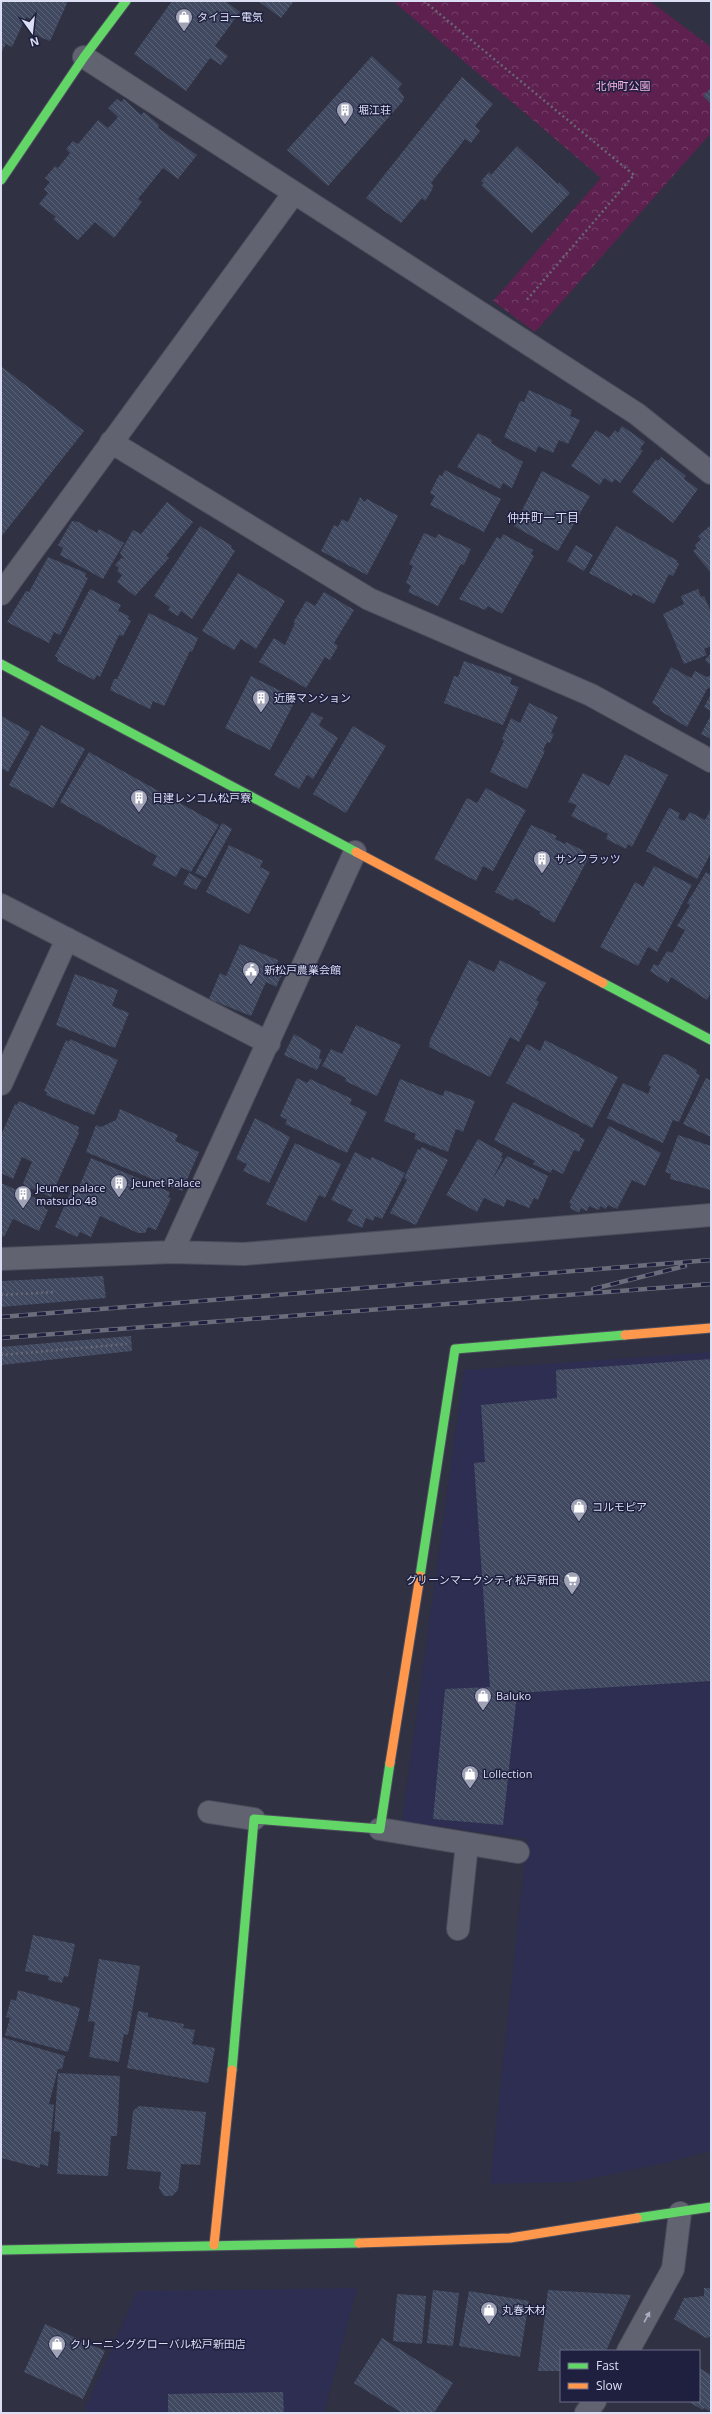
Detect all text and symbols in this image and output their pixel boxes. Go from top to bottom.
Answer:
shop icon: タイヨー電気 [174,7,194,32]
place label: タイヨー電気 [197,9,263,24]
north arrow [12,12,52,52]
text: N [28,34,41,51]
park label: 北仲町公園 [596,78,651,93]
building icon: 堀江荘 [335,100,355,125]
place label: 堀江荘 [358,102,391,117]
district label: 仲井町一丁目 [507,509,579,526]
building icon: 近藤マンション [251,688,271,713]
place label: 近藤マンション [274,690,351,705]
building icon: 日建レンコム松戸寮 [129,788,149,813]
place label: 日建レンコム松戸寮 [152,790,251,805]
building icon: サンフラッツ [532,849,552,874]
place label: サンフラッツ [555,851,621,866]
public building icon: 新松戸農業会館 [241,960,261,985]
place label: 新松戸農業会館 [264,962,341,977]
building icon: Jeunet Palace [109,1173,129,1198]
place label: Jeunet Palace [131,1175,201,1190]
place label: Jeuner palace matsudo 48 [35,1180,105,1208]
building icon: Jeuner palace matsudo 48 [13,1184,33,1209]
shop icon: コルモピア [569,1497,589,1522]
place label: コルモピア [592,1499,647,1514]
supermarket icon: グリーンマークシティ松戸新田 [562,1570,582,1595]
place label: グリーンマークシティ松戸新田 [406,1572,559,1587]
shop icon: Baluko [473,1686,493,1711]
place label: Baluko [496,1688,532,1703]
shop icon: Lollection [460,1764,480,1789]
place label: Lollection [483,1766,532,1781]
shop icon: 丸春木材 [479,2300,499,2325]
place label: 丸春木材 [502,2302,546,2317]
one-way arrow [643,2311,650,2323]
shop icon: クリーニンググローバル松戸新田店 [47,2334,67,2359]
place label: クリーニンググローバル松戸新田店 [70,2336,246,2351]
legend [560,2350,700,2402]
text: Fast [596,2357,619,2374]
text: Slow [596,2377,623,2394]

